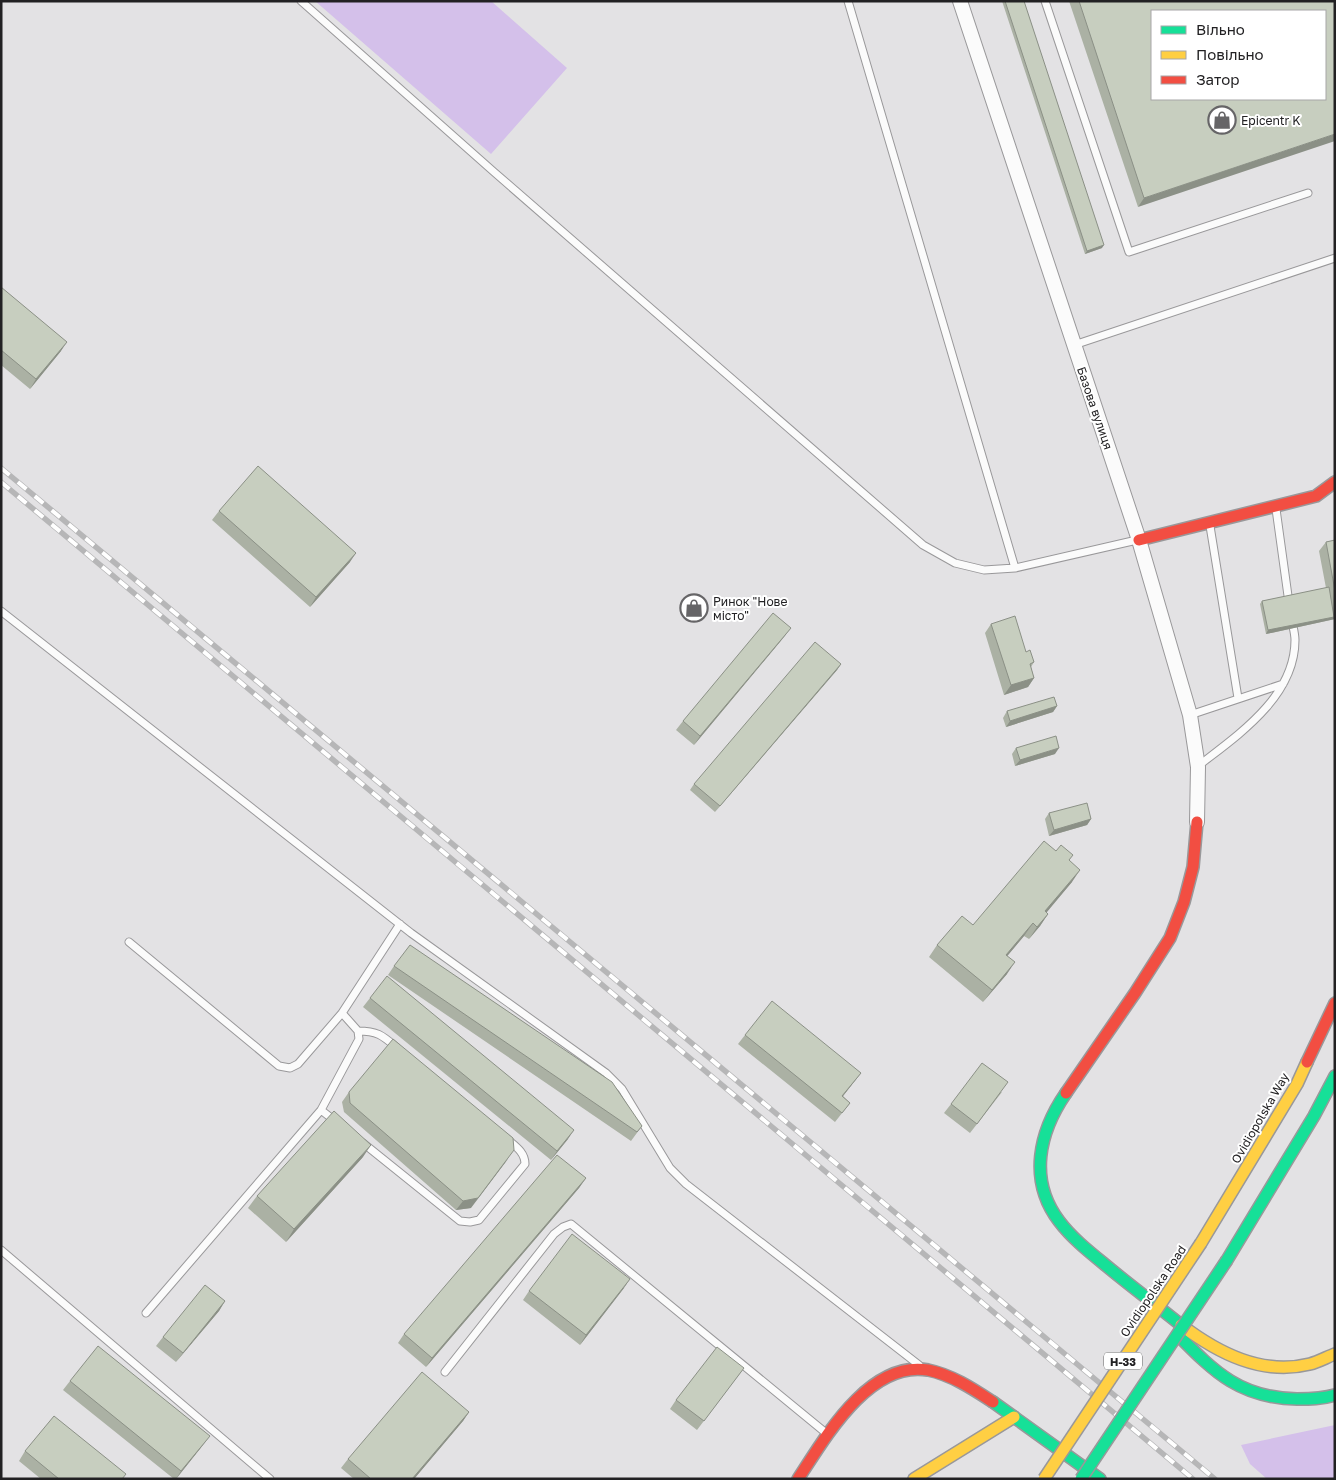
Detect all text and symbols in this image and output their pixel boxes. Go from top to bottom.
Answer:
legend [1151,10,1326,100]
text: Вільно [1196,20,1245,38]
text: Повільно [1196,45,1264,63]
text: Затор [1196,70,1239,88]
shop icon: Epicentr K [1207,105,1237,135]
place label: Epicentr K [1241,113,1300,128]
street label: Базова вулиця [1074,365,1116,451]
shop icon: Ринок "Нове місто" [679,593,709,623]
place label: Ринок "Нове місто" [713,594,787,623]
street label: Ovidiopolska Way [1228,1070,1292,1166]
street label: Ovidiopolska Road [1117,1242,1189,1340]
road number: Н-33 [1104,1352,1142,1370]

